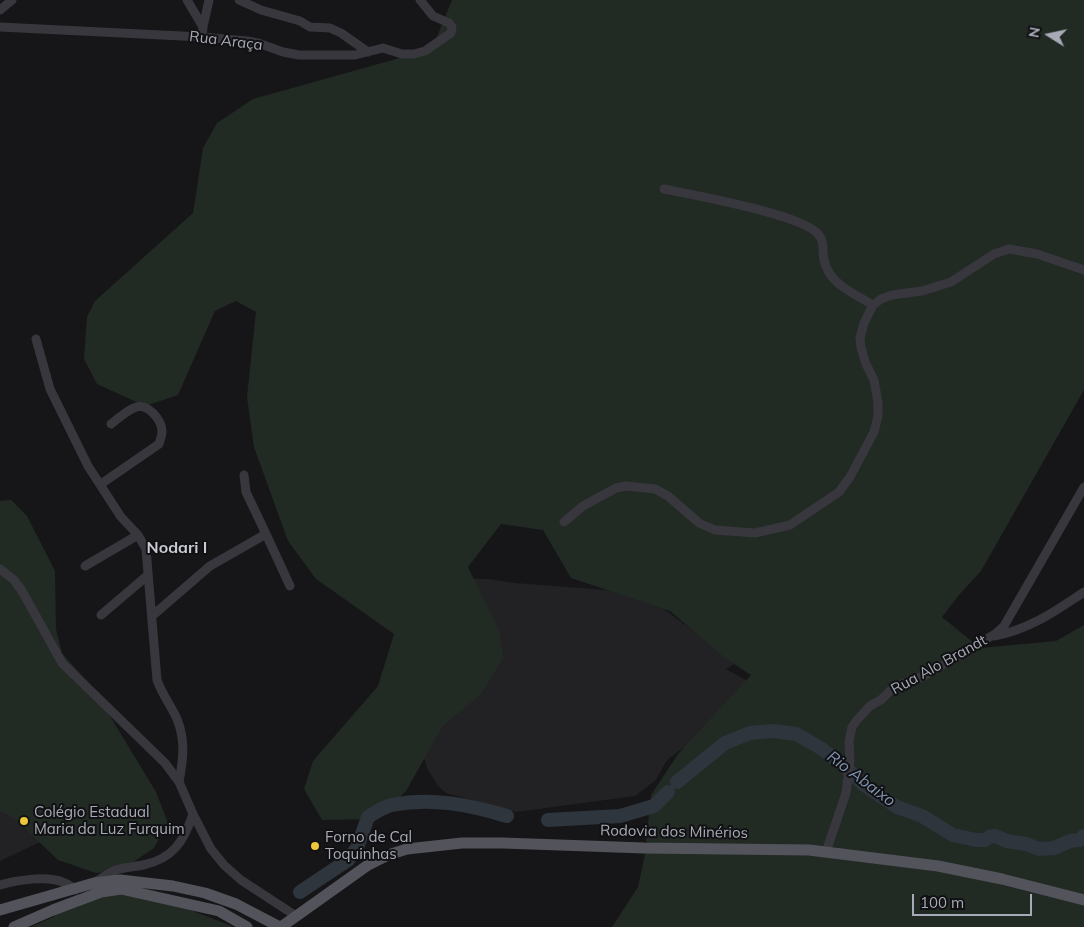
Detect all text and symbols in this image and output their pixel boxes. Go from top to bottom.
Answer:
north arrow [1024,10,1074,60]
text: N [1024,26,1044,39]
street label: Rua Araça [188,28,264,54]
district label: Nodari I [147,538,207,558]
street label: Rua Alo Brandt [888,631,990,699]
water label: Rio Abaixo [823,747,899,811]
place label: Colégio Estadual Maria da Luz Furquim [34,803,185,838]
marker: Colégio Estadual Maria da Luz Furquim [18,815,30,827]
street label: Rodovia dos Minérios [600,822,748,842]
place label: Forno de Cal Toquinhas [325,828,412,863]
marker: Forno de Cal Toquinhas [309,840,321,852]
scale bar [914,884,1034,916]
text: 100 m [920,893,964,912]

